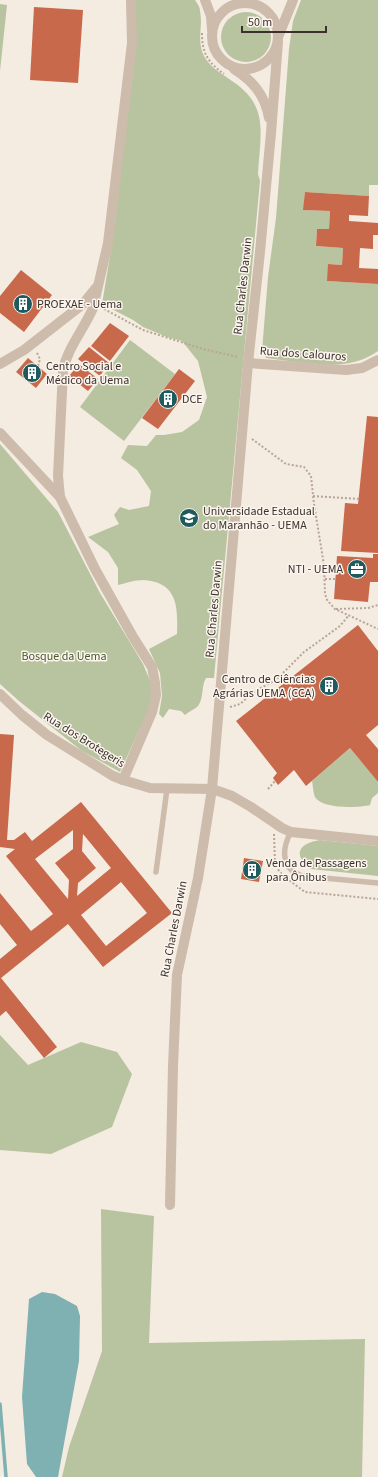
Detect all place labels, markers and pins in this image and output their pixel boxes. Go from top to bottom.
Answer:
building icon: PROEXAE - Uema [12,293,34,315]
place label: PROEXAE - Uema [37,296,122,313]
place label: Centro Social e Médico da Uema [46,358,129,389]
building icon: Centro Social e Médico da Uema [21,362,43,384]
building icon: DCE [157,388,179,410]
place label: DCE [182,391,203,408]
place label: Universidade Estadual do Maranhão - UEMA [203,503,315,534]
school or university icon: Universidade Estadual do Maranhão - UEMA [178,507,200,529]
office icon: NTI - UEMA [346,558,368,580]
place label: NTI - UEMA [288,561,343,578]
place label: Centro de Ciências Agrárias UEMA (CCA) [213,671,315,702]
building icon: Centro de Ciências Agrárias UEMA (CCA) [318,675,340,697]
place label: Venda de Passagens para Ônibus [266,855,367,886]
building icon: Venda de Passagens para Ônibus [241,859,263,881]

